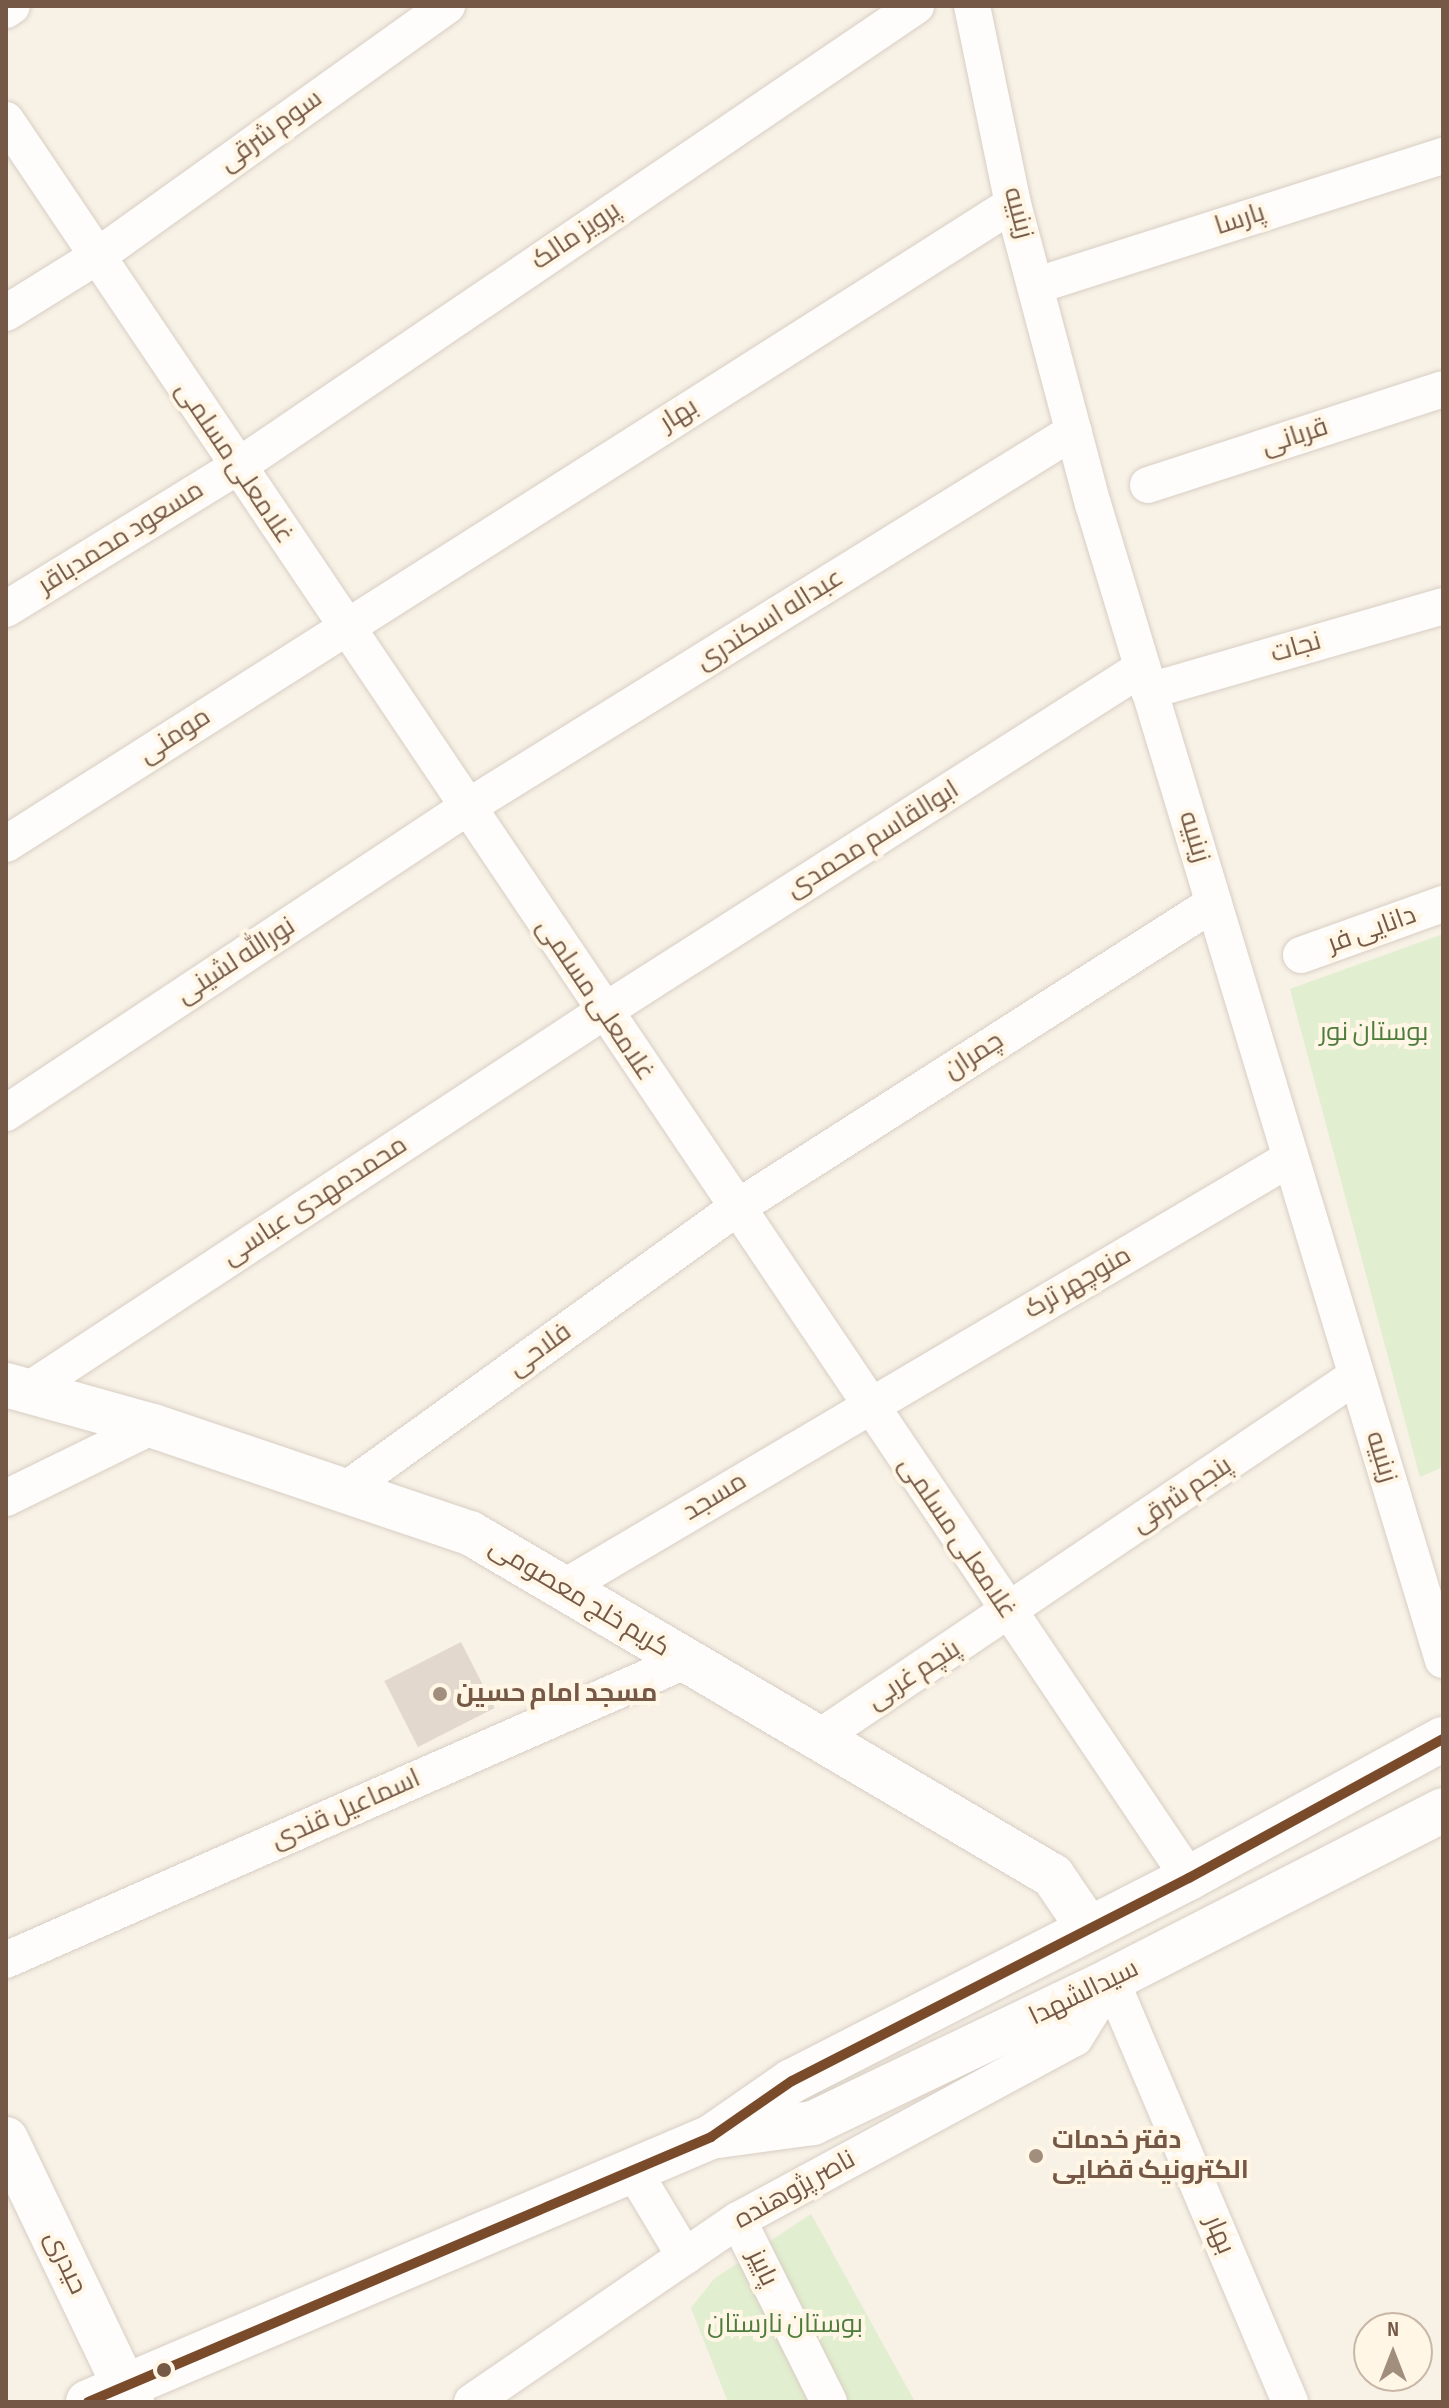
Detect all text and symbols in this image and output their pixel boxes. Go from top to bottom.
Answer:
street label: سوم شرقی [214,83,328,179]
street label: زینبیه [996,184,1040,242]
street label: پرویز مالک [526,195,626,277]
street label: پارسا [1211,197,1269,243]
street label: غلامعلی مسلمی [168,376,300,550]
street label: بهار [654,392,704,438]
street label: قربانی [1258,412,1332,462]
street label: مسعود محمدباقر [32,475,210,601]
street label: عبداله اسکندری [691,562,849,678]
street label: نجات [1267,626,1325,670]
street label: مومنی [133,701,217,771]
street label: ابوالقاسم محمدی [781,774,965,906]
street label: زینبیه [1172,808,1216,866]
street label: دانایی فر [1324,900,1420,960]
street label: نورالله لشینی [171,911,301,1011]
street label: غلامعلی مسلمی [529,913,661,1087]
park label: بوستان نور [1319,1017,1429,1049]
street label: چمران [939,1025,1009,1087]
street label: محمدمهدی عباسی [217,1130,413,1272]
street label: منوچهر ترک [1019,1240,1137,1326]
street label: فلاحی [502,1317,578,1383]
street label: زینبیه [1359,1428,1403,1486]
street label: پنجم شرقی [1126,1450,1238,1540]
street label: غلامعلی مسلمی [891,1451,1023,1625]
street label: مسجد [678,1466,752,1528]
street label: کریم خلج معصومی [483,1532,675,1664]
street label: پنچم غربی [862,1633,966,1717]
place label: مسجد امام حسین [456,1678,657,1710]
marker: مسجد امام حسین [431,1685,449,1703]
street label: اسماعیل قندی [267,1763,425,1857]
street label: سیدالشهدا [1024,1953,1144,2033]
place label: دفتر خدمات الکترونیک قضایی [1052,2125,1249,2186]
street label: ناصر پژوهنده [729,2144,861,2236]
marker: دفتر خدمات الکترونیک قضایی [1027,2147,1045,2165]
street label: بهار [1197,2211,1241,2259]
street label: حیدری [37,2226,93,2300]
street label: پاییز [740,2245,784,2291]
park label: بوستان نارستان [707,2309,863,2341]
north arrow [1353,2312,1433,2392]
text: N [1387,2316,1399,2343]
unlabelled marker [156,2362,172,2378]

